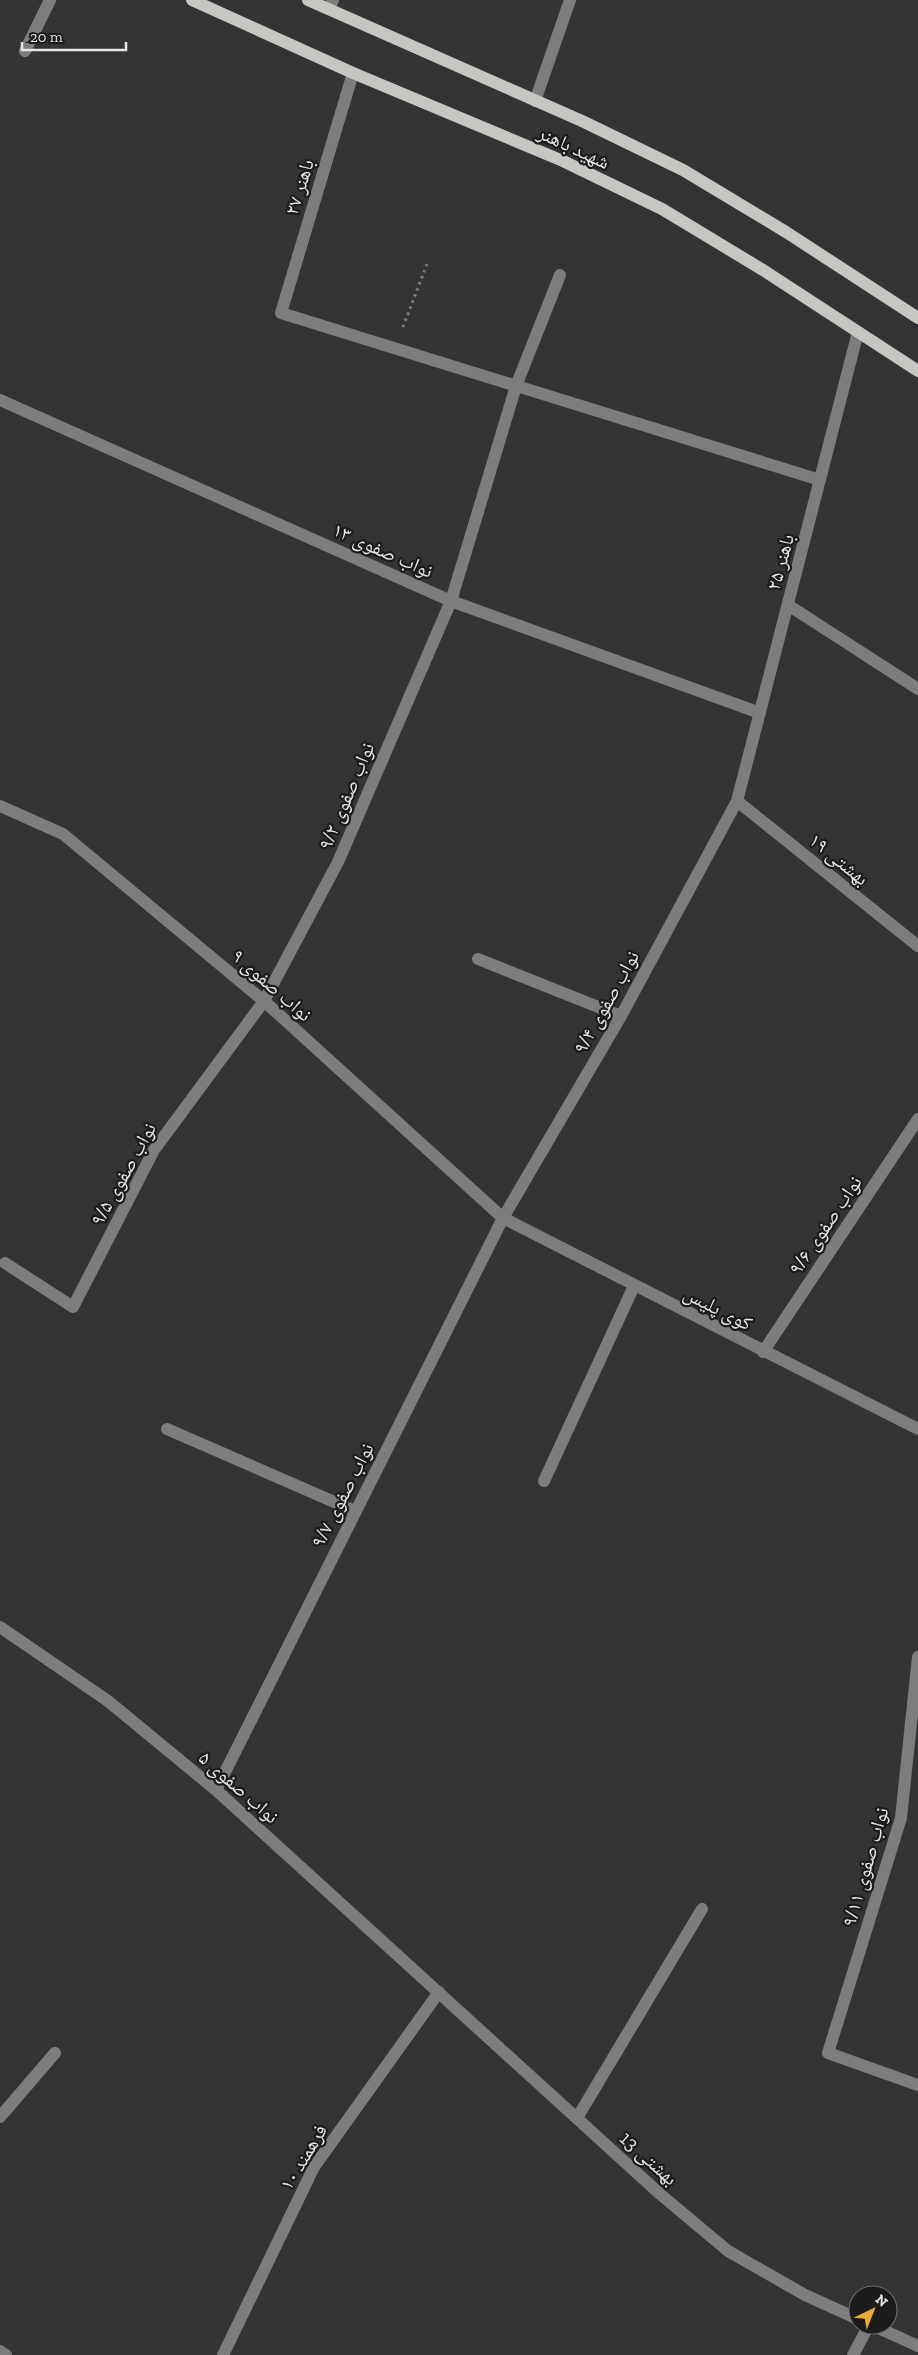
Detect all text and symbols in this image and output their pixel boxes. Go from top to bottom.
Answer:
scale bar [22,20,126,52]
text: 20 m [30,28,63,46]
street label: شهید باهنر [533,120,614,174]
street label: باهنر ۲۷ [279,156,319,218]
street label: نواب صفوی ۱۳ [329,517,437,583]
street label: باهنر ۲۵ [761,531,799,593]
street label: نواب صفوی ۹/۲ [313,739,379,853]
street label: بهشتی ۱۹ [804,828,874,890]
street label: نواب صفوی ۹ [227,944,317,1026]
street label: نواب صفوی ۹/۴ [568,946,644,1058]
street label: نواب صفوی ۹/۵ [85,1118,161,1230]
street label: نواب صفوی ۹/۶ [783,1171,867,1279]
street label: کوی پلیس [680,1281,756,1336]
street label: نواب صفوی ۹/۷ [305,1439,379,1551]
street label: نواب صفوی ۵ [194,1746,284,1828]
street label: نواب صفوی ۹/۱۱ [837,1805,893,1929]
street label: فرهمند ۱۰ [274,2120,332,2194]
street label: بهشتی 13 [615,2126,683,2190]
north arrow [848,2285,898,2335]
text: N [872,2291,891,2311]

